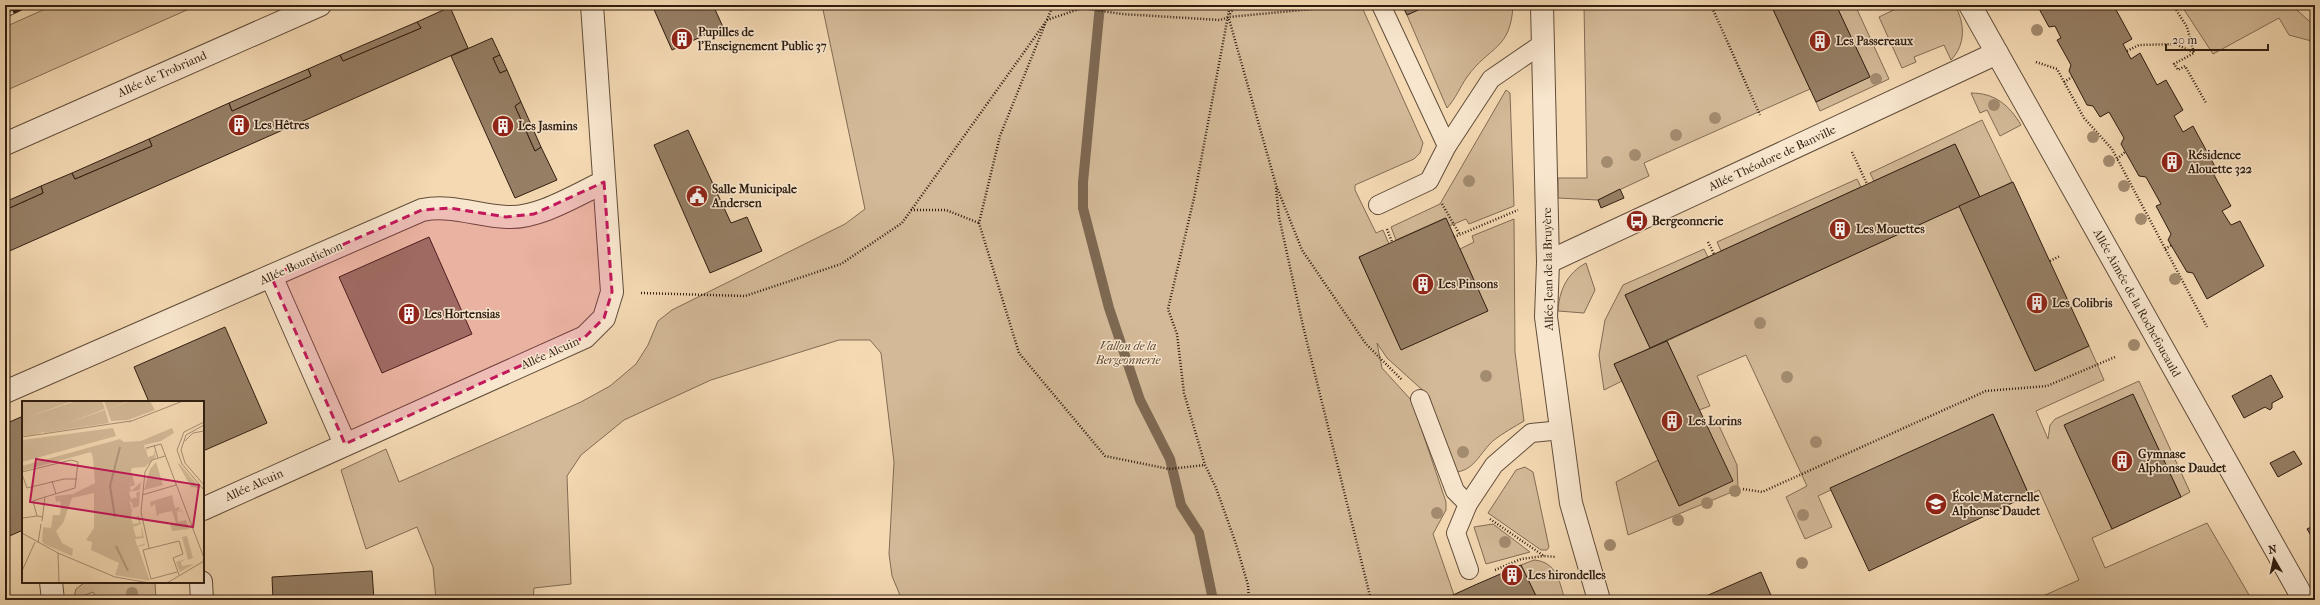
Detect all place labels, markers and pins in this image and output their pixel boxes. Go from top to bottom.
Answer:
place label: Pupilles de l'Enseignement Public 37 [697,25,827,54]
building icon: Pupilles de l'Enseignement Public 37 [669,26,695,52]
building icon: Les Passereaux [1807,28,1833,54]
place label: Les Passereaux [1836,34,1914,48]
building icon: Les Hêtres [226,112,252,138]
building icon: Les Jasmins [490,113,516,139]
place label: Les Hêtres [254,118,310,132]
place label: Les Jasmins [518,119,578,134]
place label: Résidence Alouette 322 [2187,148,2253,177]
building icon: Résidence Alouette 322 [2159,149,2185,175]
place label: Salle Municipale Andersen [711,182,797,210]
public building icon: Salle Municipale Andersen [684,183,710,209]
bus stop icon: Bergeonnerie [1624,208,1650,234]
place label: Bergeonnerie [1652,214,1724,229]
building icon: Les Mouettes [1827,216,1853,242]
place label: Les Mouettes [1856,222,1925,236]
building icon: Les Pinsons [1410,271,1436,297]
place label: Les Pinsons [1438,277,1498,291]
building icon: Les Colibris [2024,290,2050,316]
place label: Les Colibris [2052,296,2113,310]
building icon: Les Hortensias [396,301,422,327]
place label: Les Hortensias [424,307,500,321]
building icon: Les Lorins [1659,408,1685,434]
place label: Les Lorins [1688,414,1742,428]
place label: Gymnase Alphonse Daudet [2137,447,2227,476]
building icon: Gymnase Alphonse Daudet [2109,448,2135,474]
place label: École Maternelle Alphonse Daudet [1951,489,2041,519]
school or university icon: École Maternelle Alphonse Daudet [1923,491,1949,517]
building icon: Les hirondelles [1499,562,1525,588]
place label: Les hirondelles [1528,568,1606,582]

